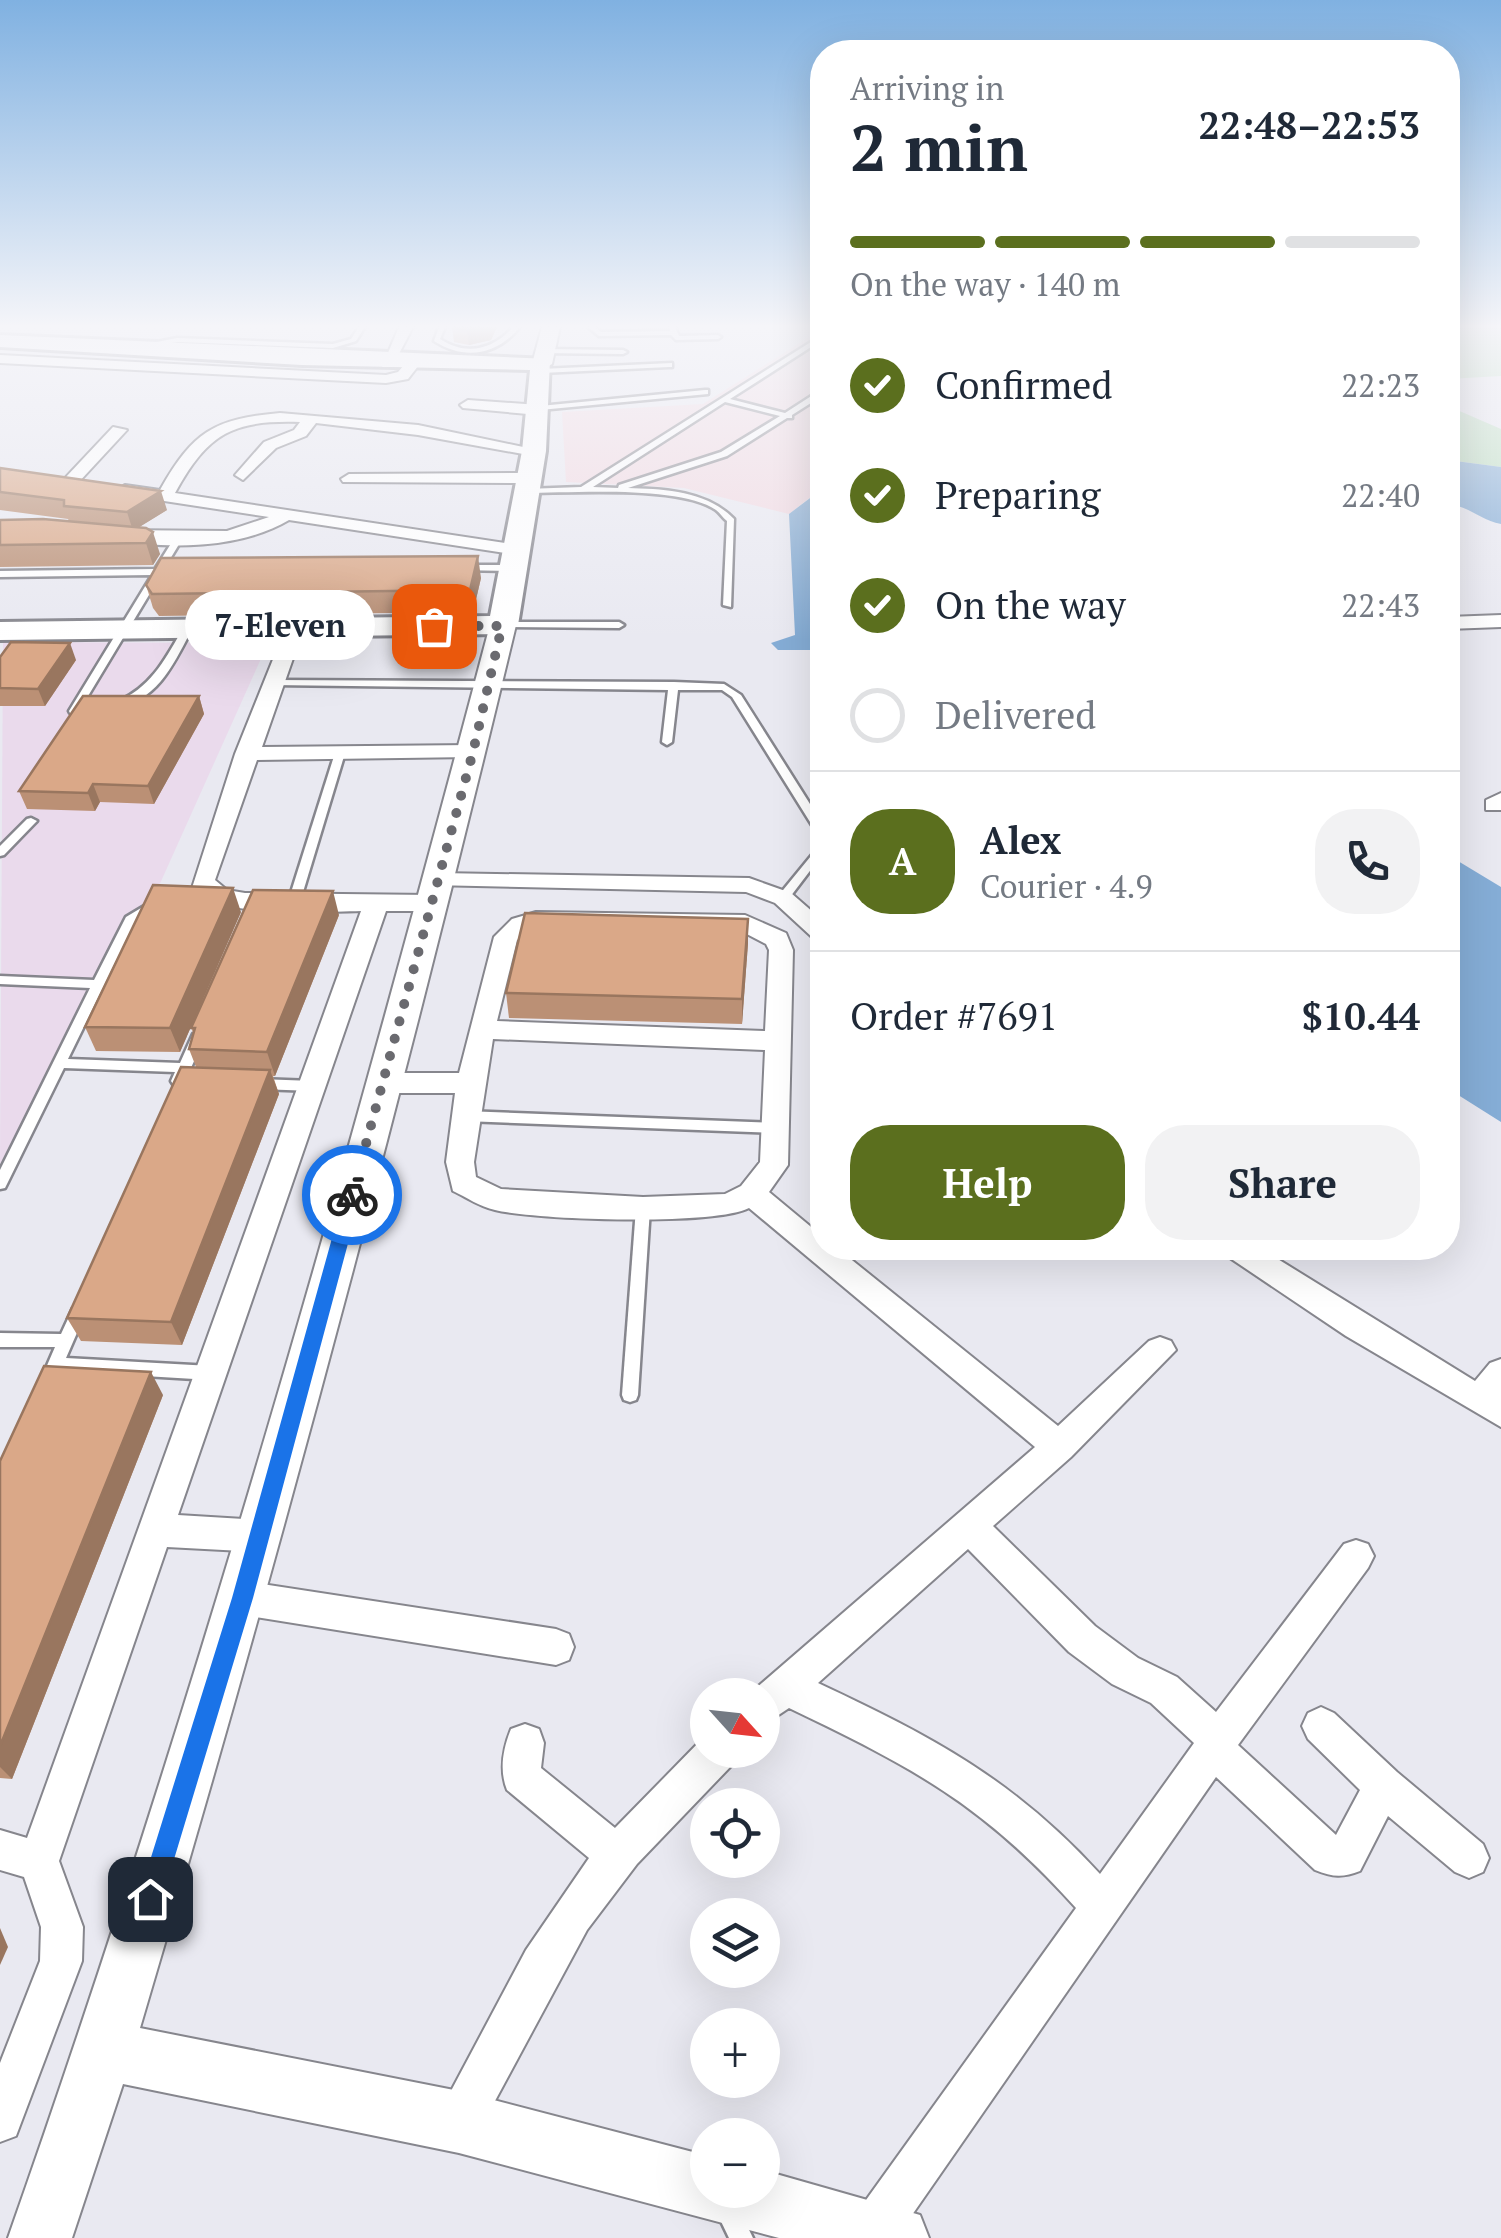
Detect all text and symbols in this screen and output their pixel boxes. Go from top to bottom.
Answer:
text: Arriving in [850,67,1004,109]
text: 22:48–22:53 [1198,100,1420,150]
text: 2 min [850,103,1028,190]
text: On the way · 140 m [850,263,1120,305]
icon: check [850,358,905,413]
text: Confirmed [935,360,1113,410]
text: 22:23 [1341,364,1420,406]
icon: check [850,468,905,523]
text: Preparing [935,470,1101,520]
text: 22:40 [1341,474,1420,516]
icon: check [850,578,905,633]
text: On the way [935,580,1126,630]
pin [392,584,477,669]
text: 22:43 [1341,584,1420,626]
callout: 7-Eleven [184,591,374,661]
icon: bag [407,599,462,654]
text: 7-Eleven [214,604,346,646]
text: Delivered [935,690,1096,740]
button: phone [1315,809,1420,914]
text: Alex [980,815,1061,865]
text: A [889,836,916,886]
text: Courier · 4.9 [980,865,1152,907]
text: Order #7691 [850,991,1058,1041]
text: $10.44 [1301,991,1420,1041]
button: Help [850,1125,1125,1240]
button: Share [1145,1125,1420,1240]
courier [302,1145,402,1245]
icon: bike [325,1168,380,1223]
north arrow [690,1678,780,1768]
map controls [690,1678,780,2208]
button: locate [690,1788,780,1878]
pin [108,1857,193,1942]
icon: home [123,1872,178,1927]
button: layers [690,1898,780,1988]
button: + [690,2008,780,2098]
button: − [690,2118,780,2208]

